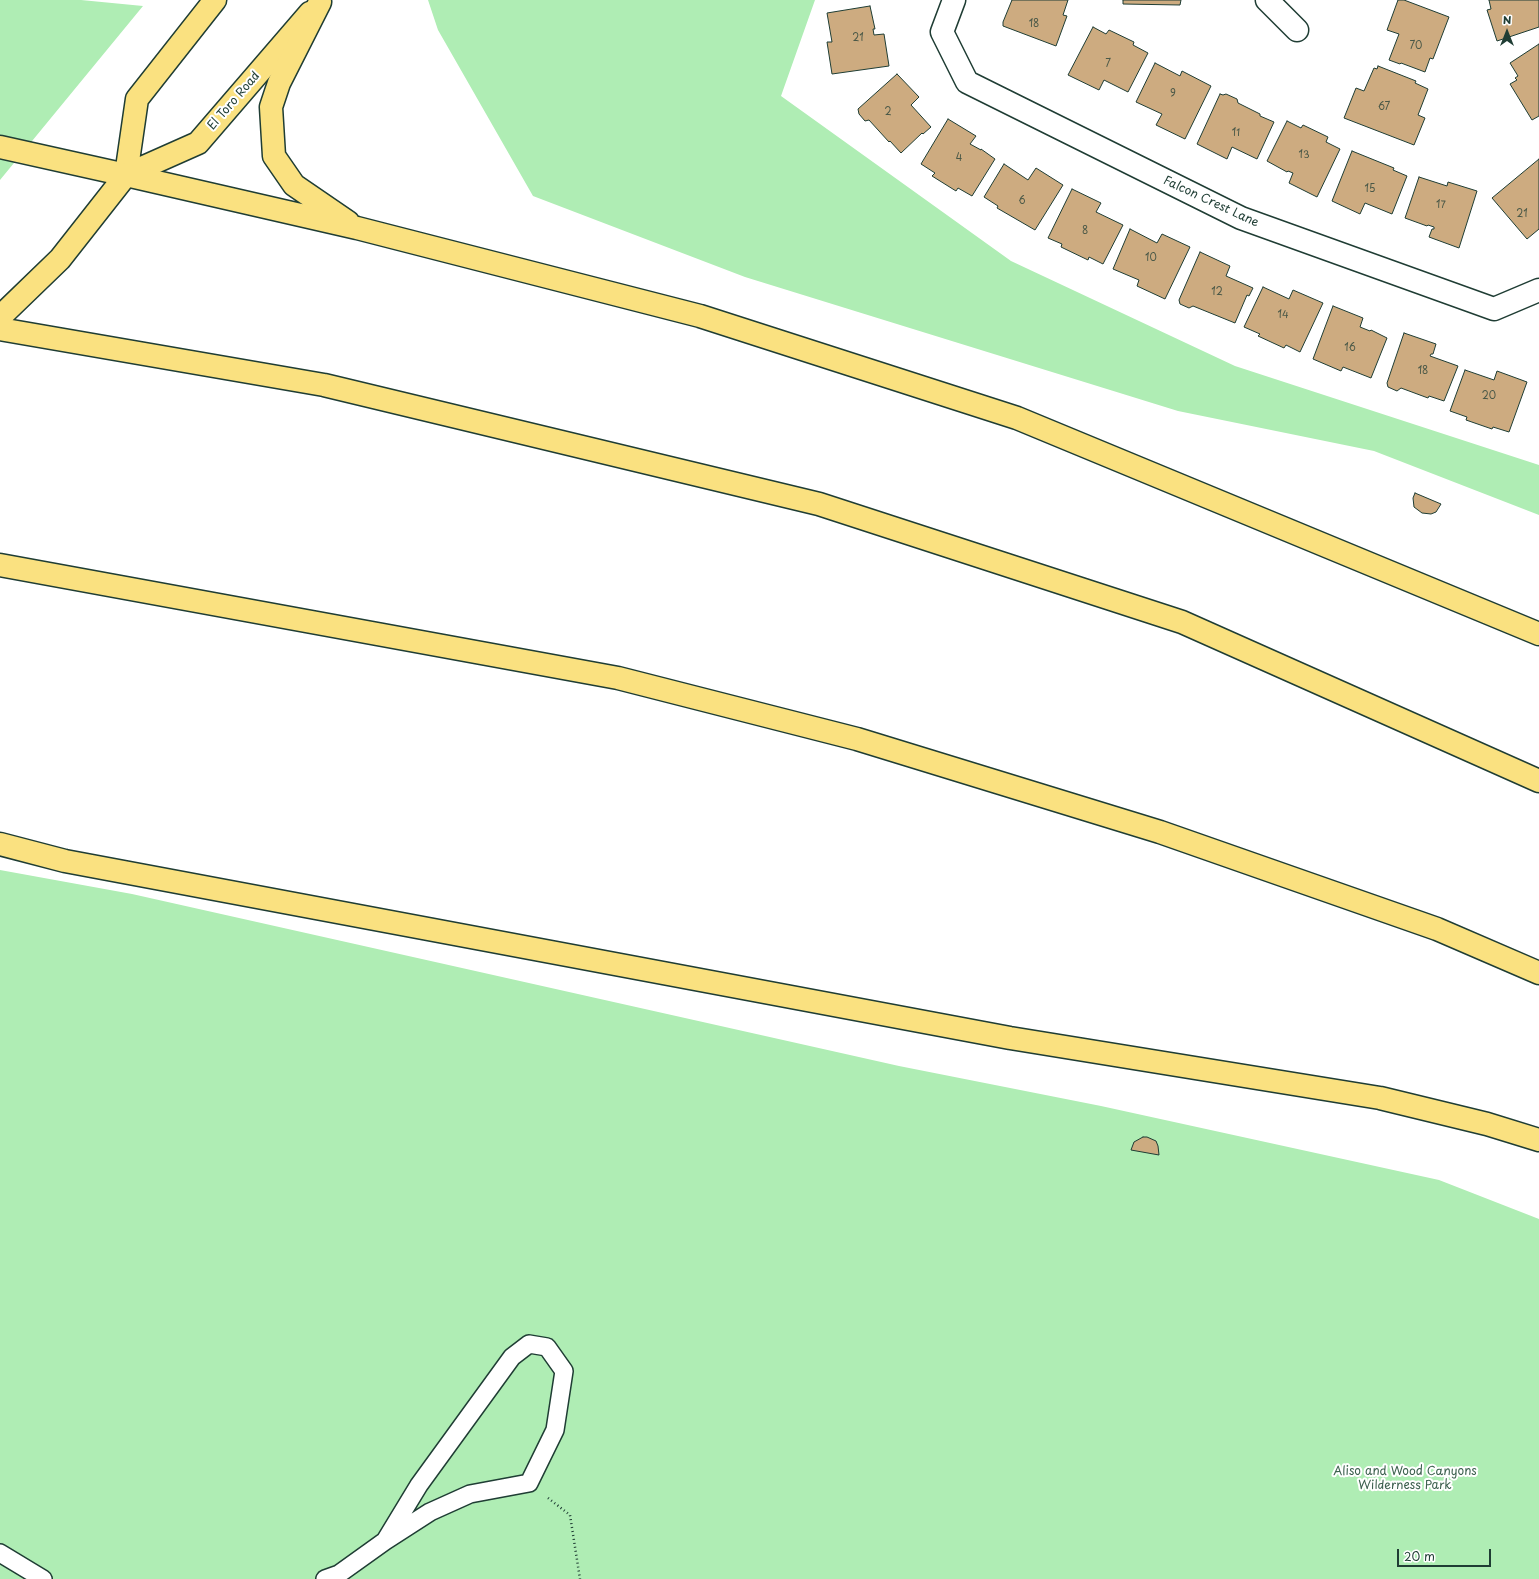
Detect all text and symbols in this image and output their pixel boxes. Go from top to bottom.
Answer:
text: N [1503,11,1511,28]
north arrow [1487,12,1527,52]
house number: 18 [1029,18,1039,30]
house number: 21 [852,32,864,44]
house number: 70 [1410,40,1422,52]
house number: 7 [1105,58,1111,70]
street label: El Toro Road [205,69,263,133]
house number: 9 [1170,88,1176,100]
house number: 67 [1378,101,1390,113]
house number: 2 [884,106,892,118]
house number: 11 [1232,127,1240,139]
house number: 13 [1298,149,1310,161]
house number: 4 [956,152,962,164]
street label: Falcon Crest Lane [1161,174,1261,230]
house number: 15 [1365,183,1375,195]
house number: 6 [1018,195,1026,207]
house number: 17 [1436,199,1446,211]
house number: 21 [1516,208,1528,220]
house number: 8 [1082,225,1088,237]
house number: 10 [1145,252,1157,264]
house number: 12 [1211,286,1223,298]
house number: 14 [1277,309,1289,321]
house number: 16 [1344,342,1356,354]
house number: 18 [1418,365,1428,377]
house number: 20 [1482,390,1496,402]
park label: Aliso and Wood Canyons Wilderness Park [1333,1465,1477,1493]
scale bar [1399,1541,1493,1567]
text: 20 m [1404,1547,1435,1565]

